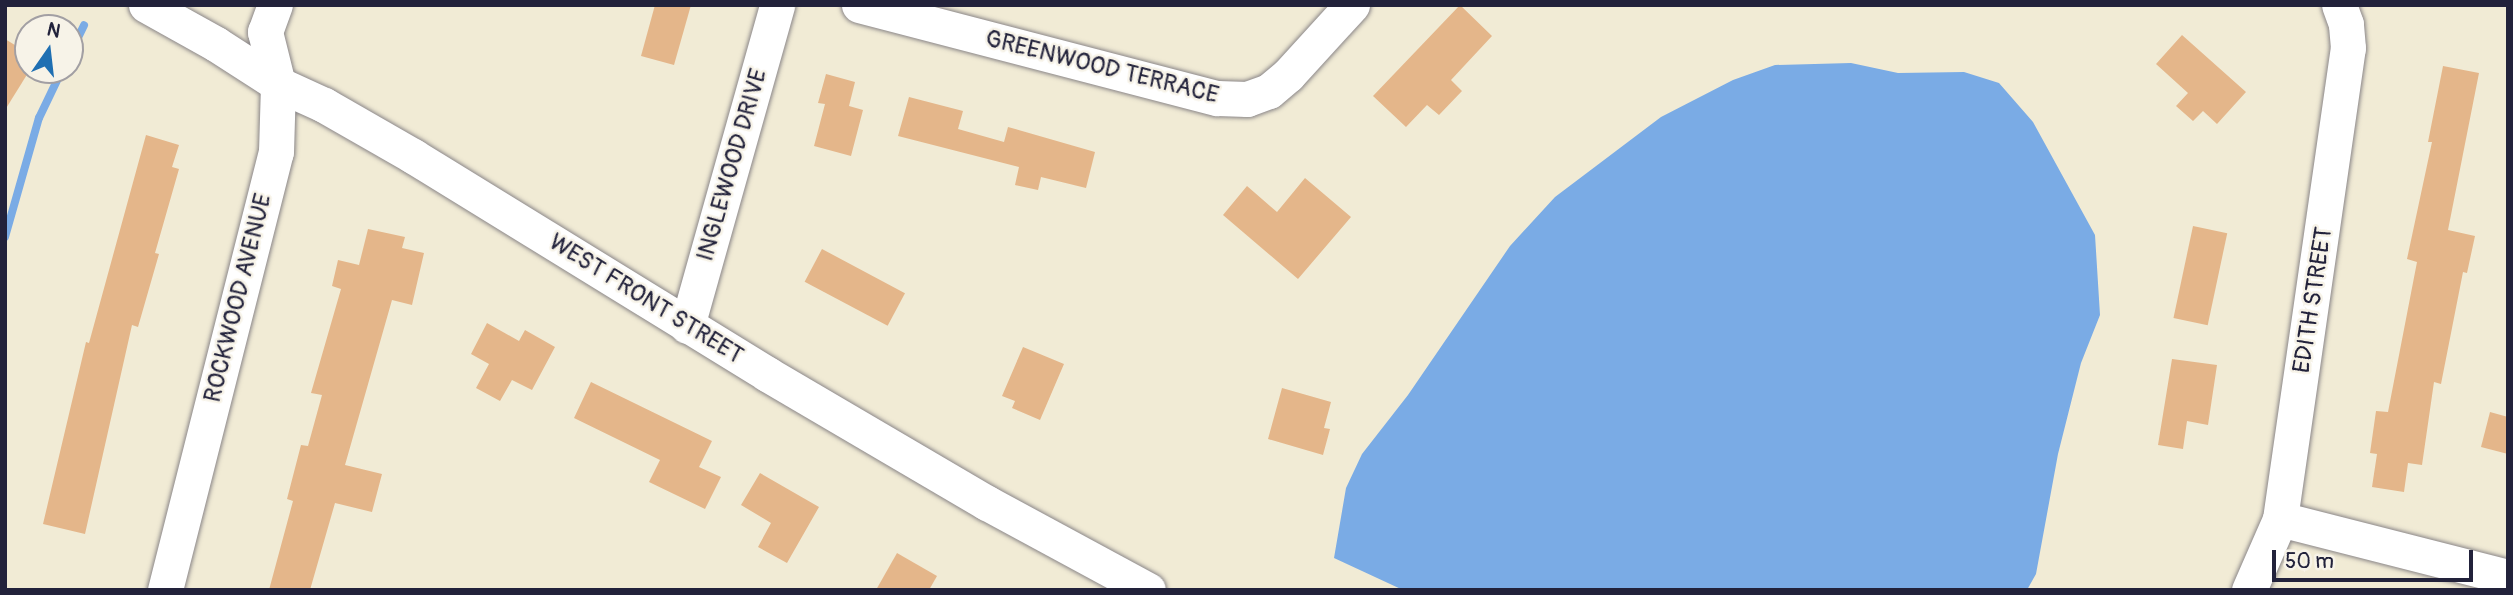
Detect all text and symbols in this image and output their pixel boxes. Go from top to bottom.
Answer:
north arrow [14,14,84,84]
text: N [44,17,63,44]
street label: GREENWOOD TERRACE [982,24,1222,110]
street label: INGLEWOOD DRIVE [691,66,773,264]
street label: ROCKWOOD AVENUE [198,191,278,405]
street label: EDITH STREET [2287,225,2339,375]
street label: WEST FRONT STREET [544,228,748,370]
scale bar [2275,536,2476,580]
text: 50 m [2285,548,2334,575]

